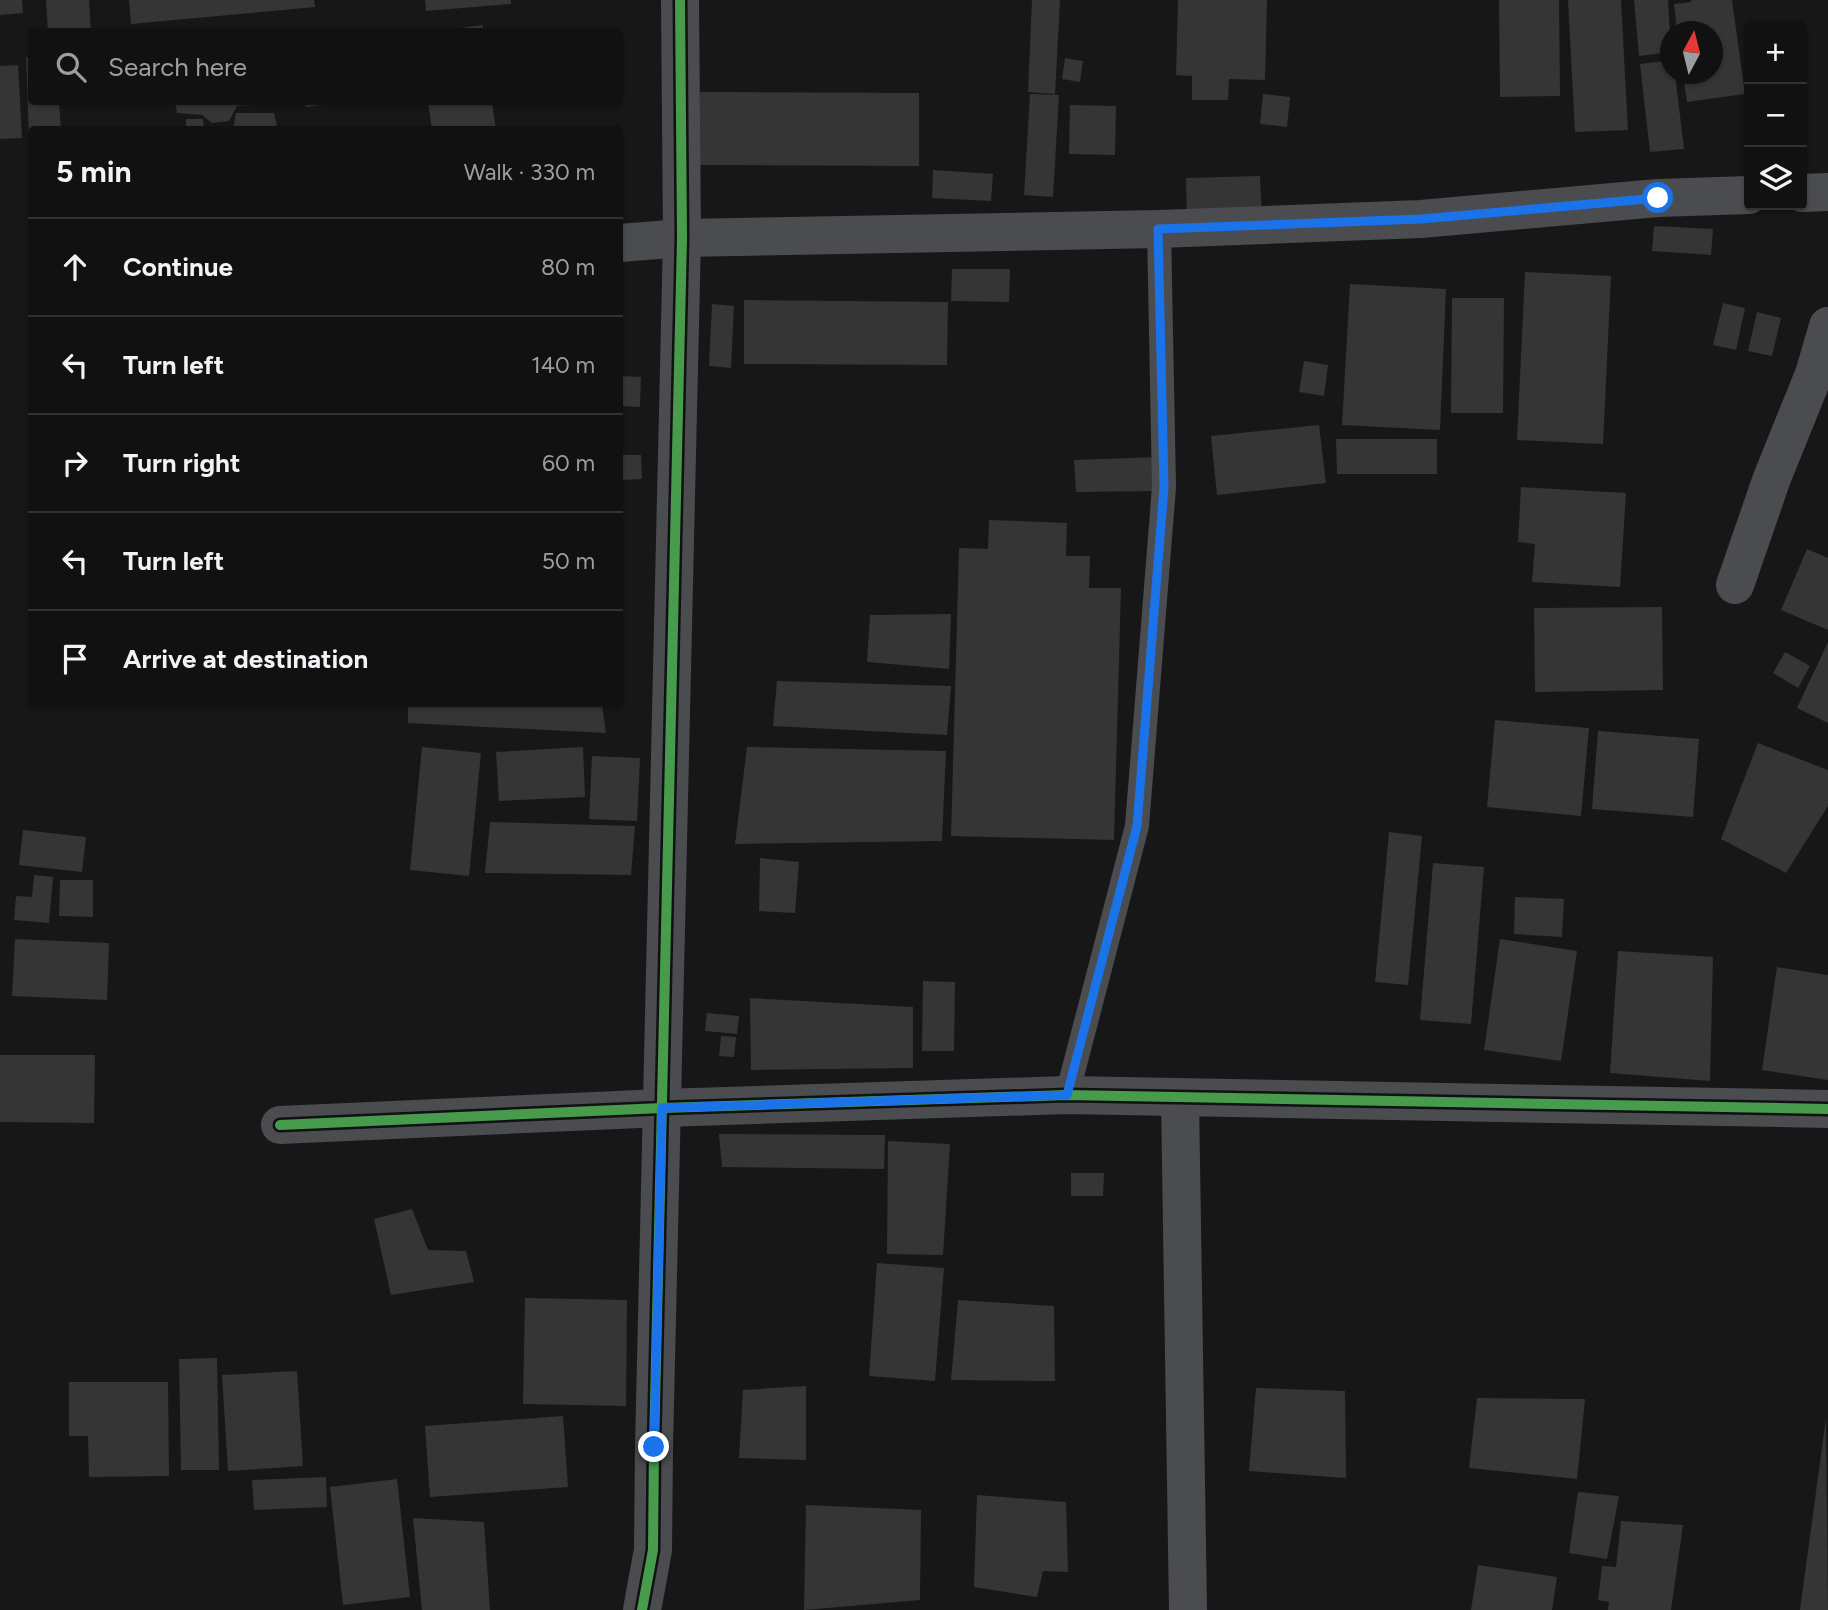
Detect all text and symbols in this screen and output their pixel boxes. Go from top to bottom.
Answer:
north arrow [1660,21,1723,84]
map controls [1744,21,1807,210]
button: + [1744,21,1807,84]
search box [28,28,623,105]
icon: search [52,48,90,86]
text: Search here [108,51,247,83]
button: − [1744,84,1807,147]
button: layers [1744,147,1807,210]
text: 5 min [56,153,132,190]
text: Walk · 330 m [464,158,595,186]
route start [1642,182,1673,213]
icon: ahead [56,248,94,286]
text: Continue [123,251,233,283]
text: 80 m [541,253,595,281]
icon: left [56,346,94,384]
text: Turn left [123,349,224,381]
text: 140 m [531,351,595,379]
icon: right [56,444,94,482]
text: Turn right [123,447,240,479]
text: 60 m [542,449,595,477]
icon: left [56,542,94,580]
text: Turn left [123,545,224,577]
text: 50 m [542,547,595,575]
icon: arrive [56,640,94,678]
text: Arrive at destination [123,643,368,675]
route end [638,1431,669,1462]

